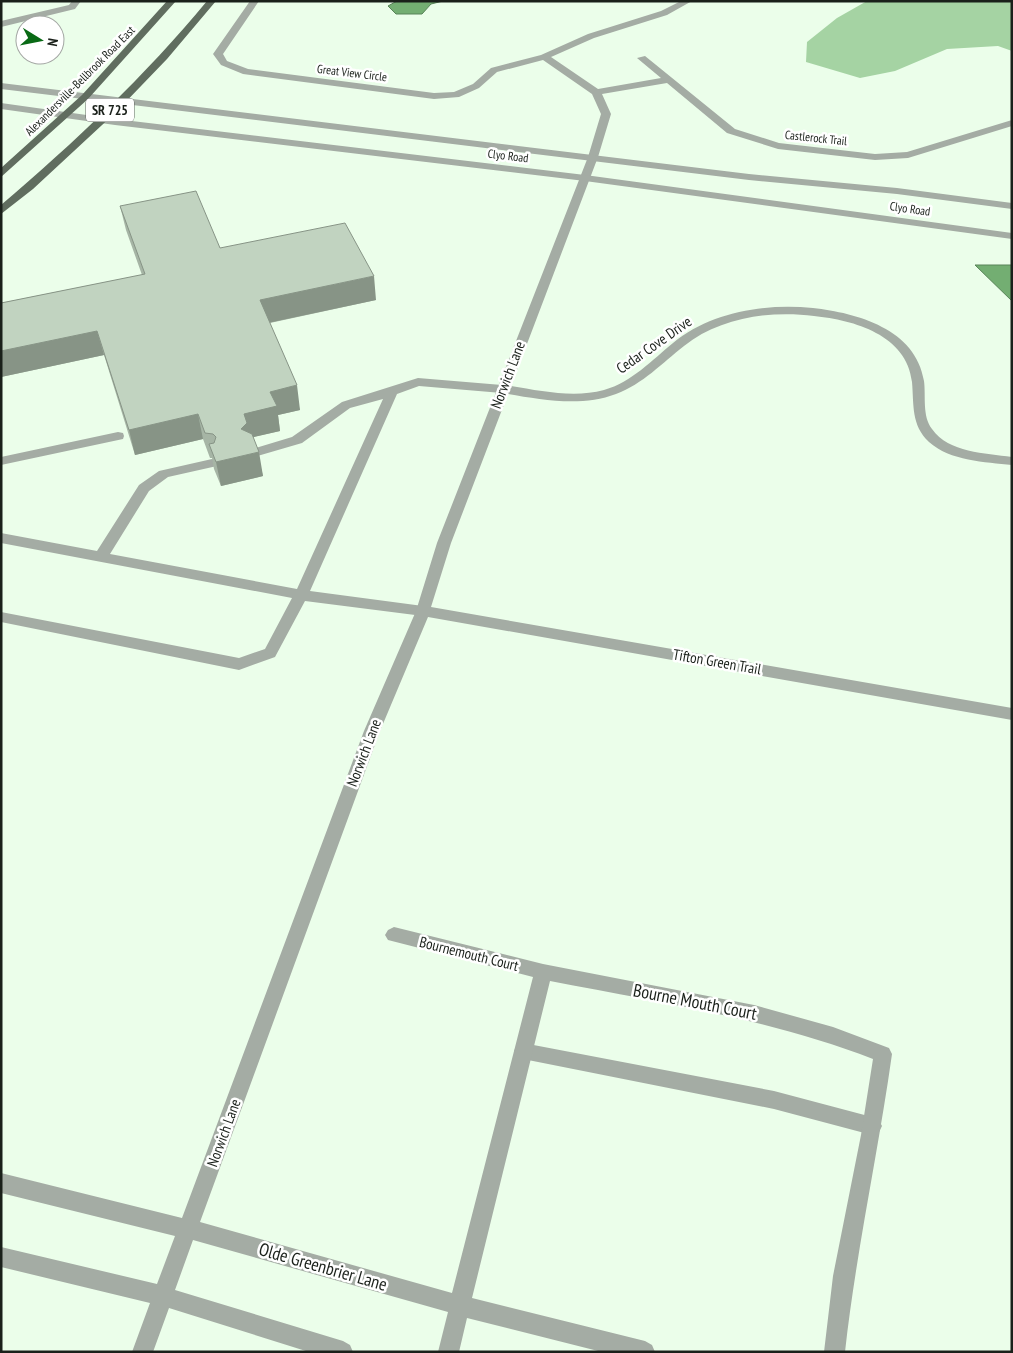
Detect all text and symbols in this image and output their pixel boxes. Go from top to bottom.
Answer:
north arrow [15,15,65,65]
street label: Alexandersville-Bellbrook Road East [22,22,138,139]
text: N [43,37,62,48]
street label: Great View Circle [316,61,388,84]
road number: SR 725 [86,98,134,122]
street label: Castlerock Trail [784,127,848,148]
street label: Clyo Road [487,146,529,165]
street label: Clyo Road [889,198,931,219]
street label: Cedar Cove Drive [612,312,695,378]
street label: Norwich Lane [486,338,529,411]
street label: Tifton Green Trail [671,644,763,679]
street label: Norwich Lane [342,716,385,789]
street label: Bournemouth Court [418,932,521,975]
street label: Bourne Mouth Court [631,978,759,1025]
street label: Norwich Lane [203,1096,245,1169]
street label: Olde Greenbrier Lane [256,1237,390,1296]

